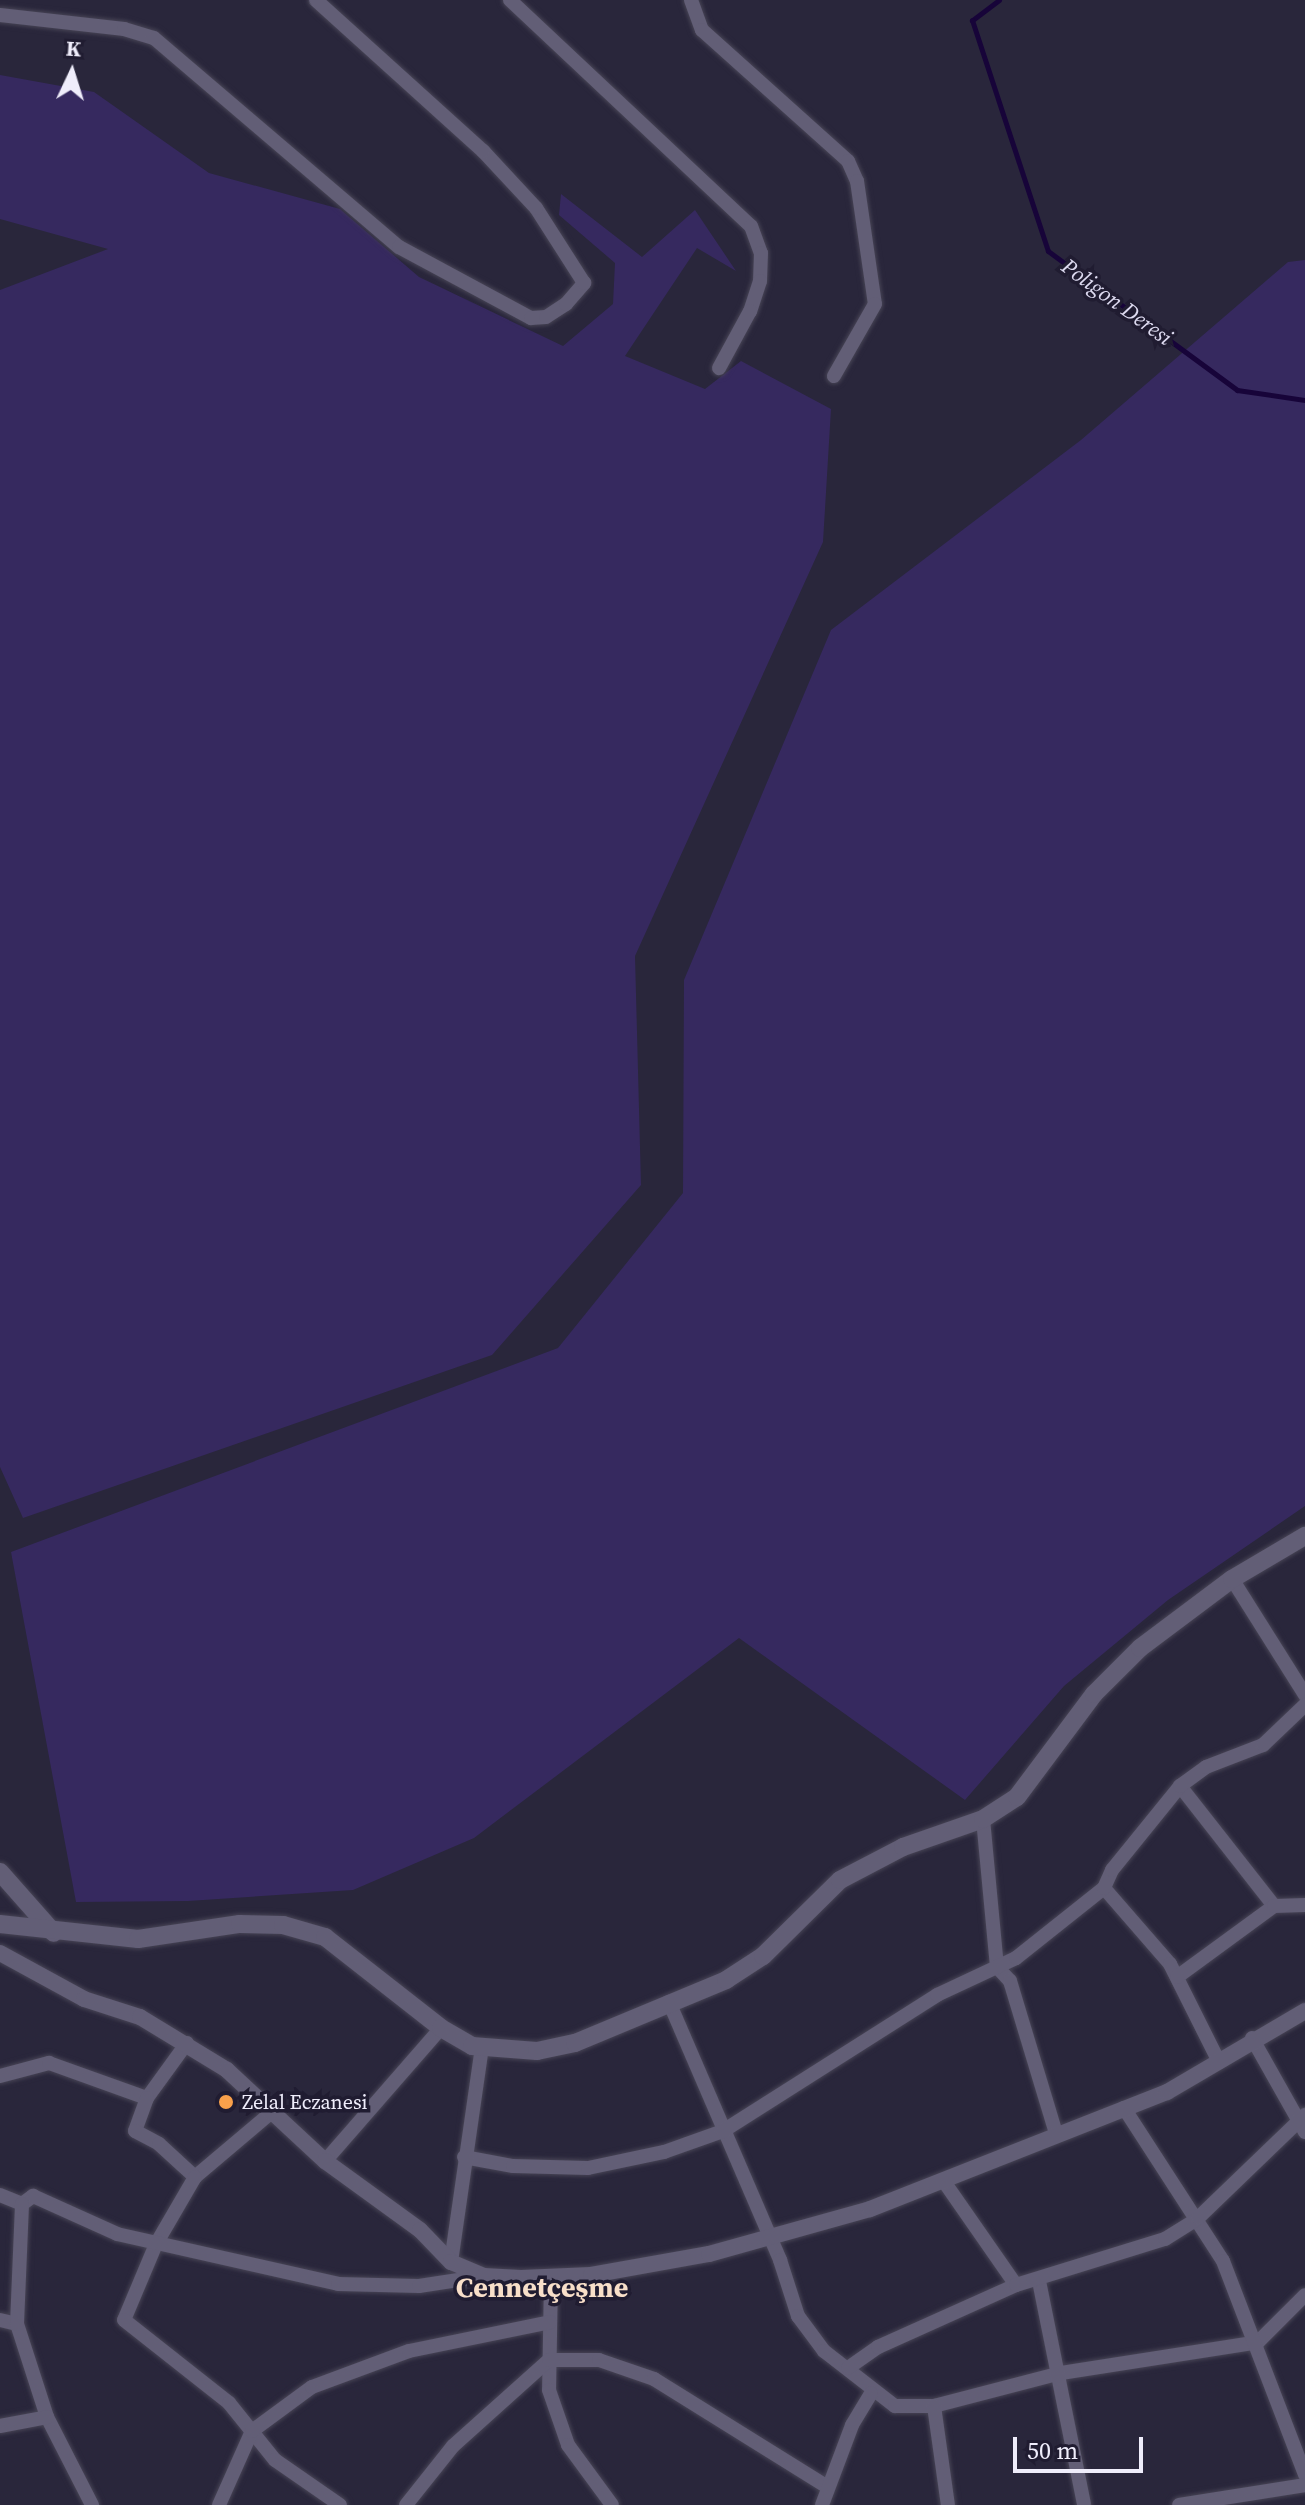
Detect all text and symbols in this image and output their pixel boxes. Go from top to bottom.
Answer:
north arrow [32,32,112,112]
text: K [65,33,82,64]
water label: Poligon Deresi [1056,253,1178,351]
place label: Zelal Eczanesi [242,2090,368,2114]
marker: Zelal Eczanesi [217,2093,235,2111]
district label: Cennetçeşme [456,2270,628,2304]
scale bar [1017,2421,1147,2471]
text: 50 m [1027,2434,1078,2467]

